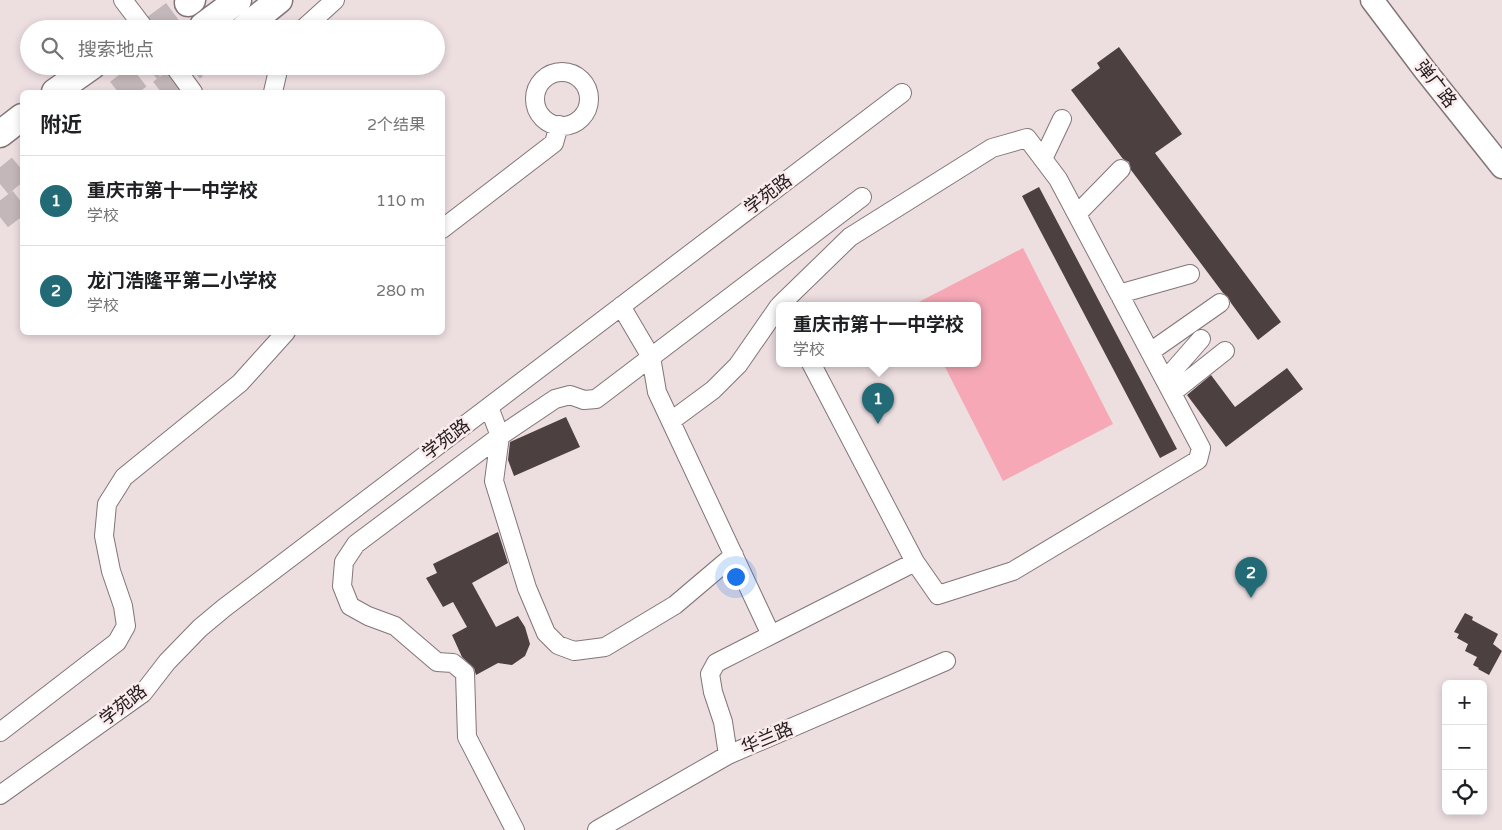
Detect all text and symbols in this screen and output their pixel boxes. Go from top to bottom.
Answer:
search box [20,20,445,75]
icon: search [38,34,66,62]
text: 搜索地点 [78,39,154,61]
street label: 弹广路 [1411,56,1461,112]
text: 附近 [40,113,82,138]
text: 2个结果 [367,115,425,135]
street label: 学苑路 [740,169,796,219]
text: 重庆市第十一中学校 [87,180,258,202]
text: 1 [51,191,61,211]
text: 110 m [376,191,425,211]
text: 学校 [87,206,119,226]
text: 龙门浩隆平第二小学校 [87,270,277,292]
text: 2 [51,281,61,301]
text: 280 m [376,281,425,301]
text: 学校 [87,296,119,316]
popup [776,302,981,367]
text: 重庆市第十一中学校 [793,314,964,336]
text: 学校 [793,340,825,360]
pin: 1 [862,383,894,424]
street label: 学苑路 [418,414,474,464]
pin: 2 [1235,557,1267,598]
your location [723,564,749,590]
street label: 学苑路 [95,680,151,730]
map controls [1442,680,1487,815]
button: + [1442,680,1487,725]
street label: 华兰路 [738,717,796,759]
button: − [1442,725,1487,770]
button: locate [1442,770,1487,815]

